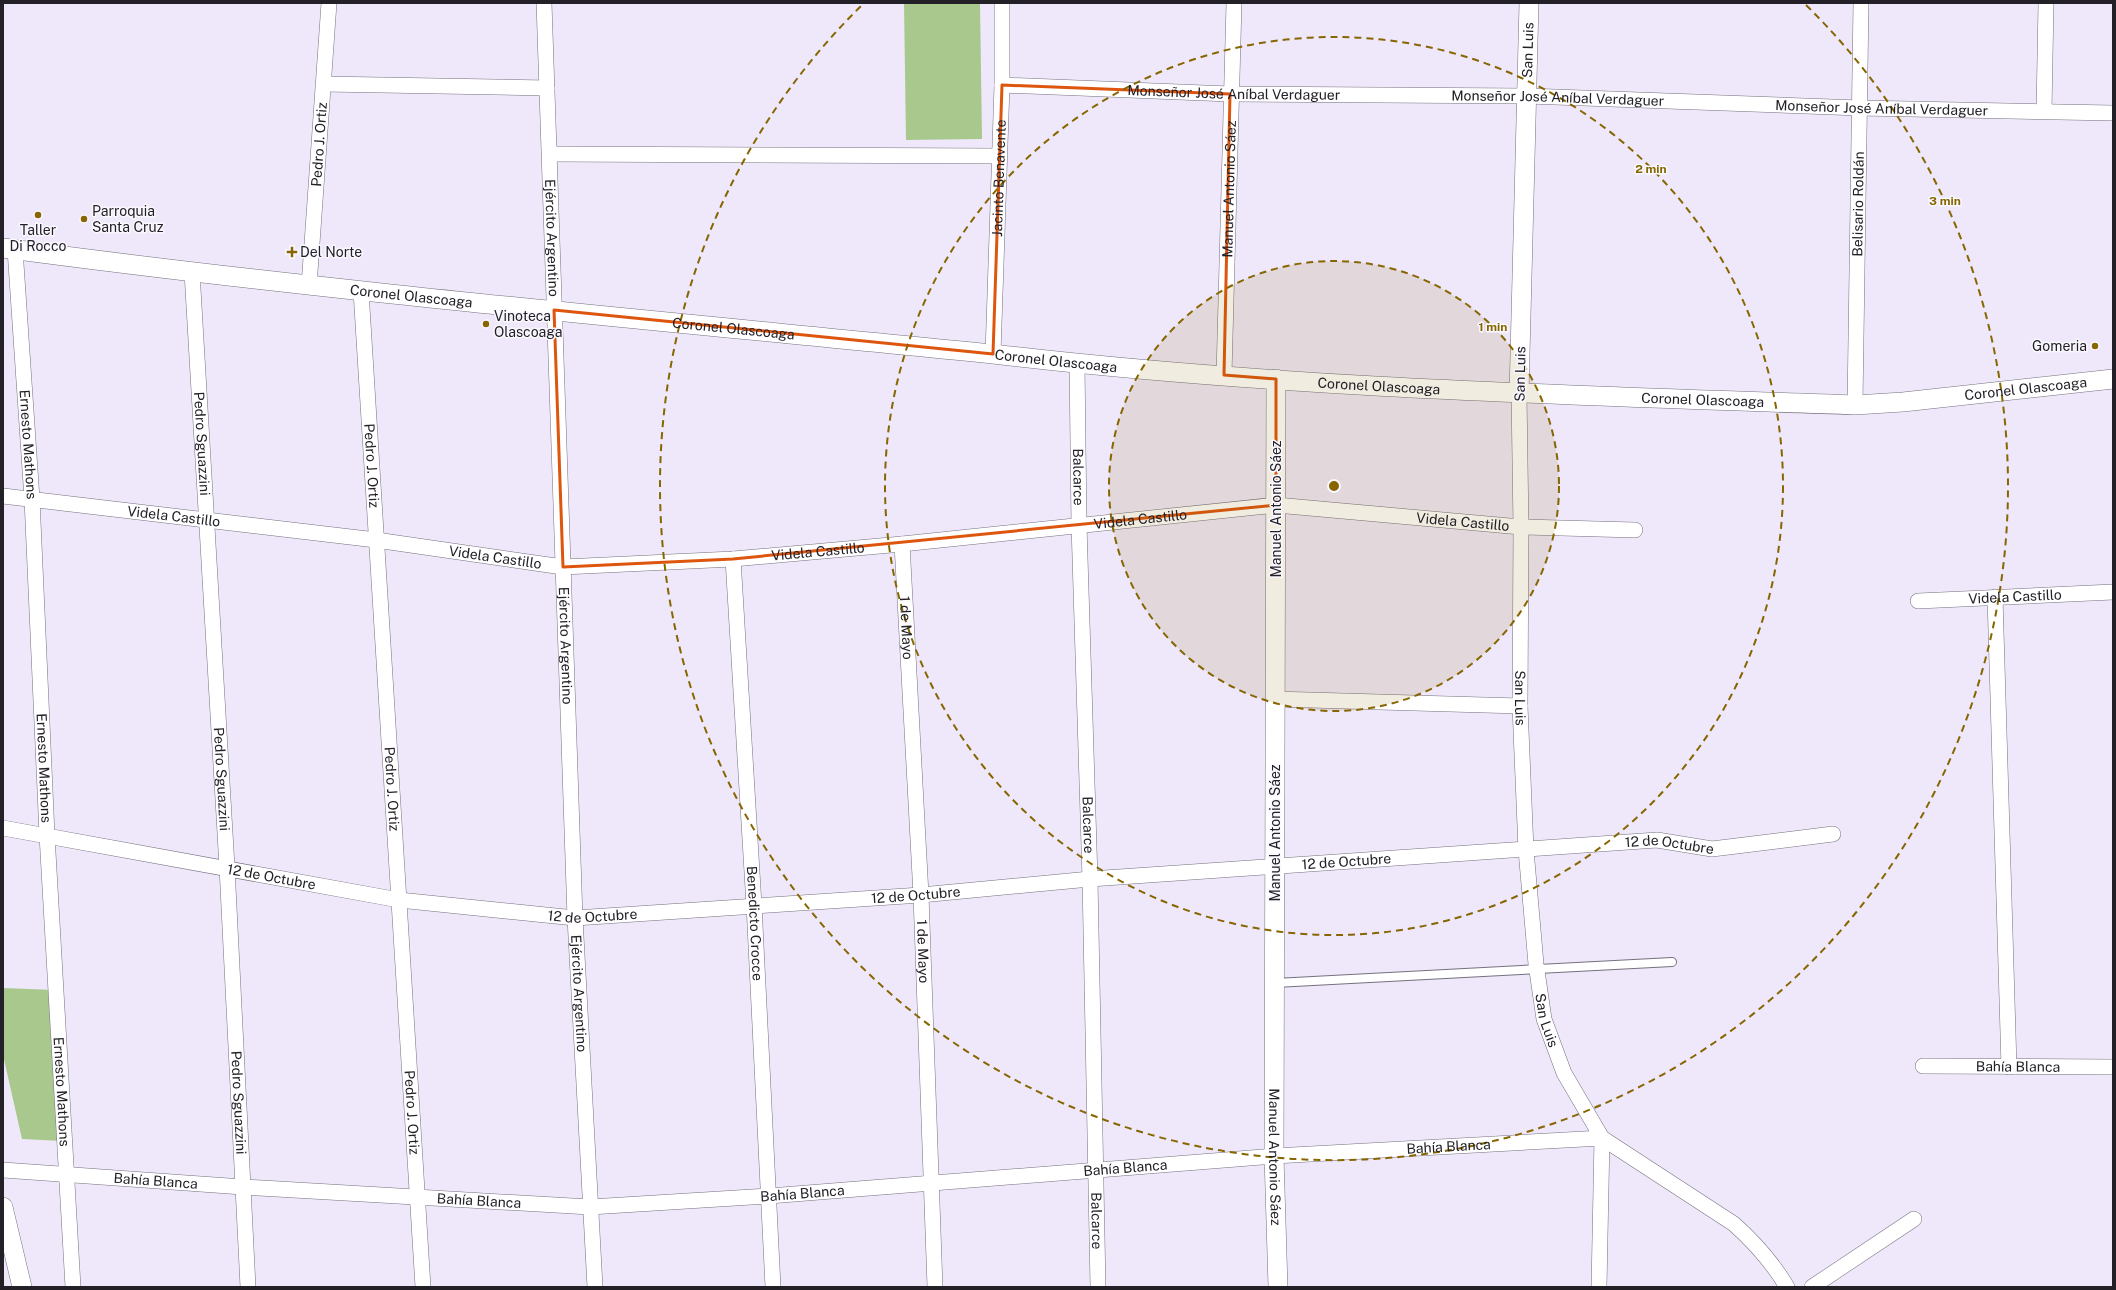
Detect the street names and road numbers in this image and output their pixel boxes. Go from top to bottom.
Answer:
street label: San Luis [1519,22,1537,78]
street label: Monseñor José Aníbal Verdaguer [1127,82,1340,103]
street label: Monseñor José Aníbal Verdaguer [1451,87,1665,109]
street label: Monseñor José Aníbal Verdaguer [1775,97,1988,119]
street label: Pedro J. Ortiz [308,101,330,187]
street label: Jacinto Benavente [989,119,1009,237]
street label: Manuel Antonio Sáez [1219,120,1239,258]
street label: Belisario Roldán [1849,151,1867,257]
street label: Ejército Argentino [542,179,562,297]
street label: Coronel Olascoaga [349,282,473,310]
street label: Coronel Olascoaga [672,315,796,342]
street label: Coronel Olascoaga [994,346,1118,375]
street label: San Luis [1512,346,1528,402]
street label: Coronel Olascoaga [1964,374,2088,403]
street label: Coronel Olascoaga [1317,375,1441,397]
street label: Ernesto Mathons [17,389,40,500]
street label: Coronel Olascoaga [1641,390,1764,410]
street label: Pedro Sguazzini [191,391,213,496]
street label: Pedro J. Ortiz [361,423,383,509]
street label: Manuel Antonio Sáez [1268,440,1284,578]
street label: Balcarce [1070,448,1087,506]
street label: Videla Castillo [126,503,221,530]
street label: Videla Castillo [1093,506,1188,532]
street label: Videla Castillo [1416,510,1510,534]
street label: Videla Castillo [771,539,865,564]
street label: Videla Castillo [448,543,543,572]
street label: Videla Castillo [1968,586,2062,607]
street label: Ejército Argentino [556,587,576,705]
street label: 1 de Mayo [897,596,916,660]
street label: San Luis [1512,670,1529,726]
street label: Ernesto Mathons [34,713,54,823]
street label: Pedro Sguazzini [211,727,233,831]
street label: Pedro J. Ortiz [381,746,403,832]
street label: Manuel Antonio Sáez [1267,764,1283,902]
street label: Balcarce [1079,796,1097,854]
street label: 12 de Octubre [1624,832,1715,857]
street label: 12 de Octubre [1301,850,1392,872]
street label: 12 de Octubre [226,861,317,893]
street label: Benedicto Crocce [744,865,766,981]
street label: 12 de Octubre [871,883,961,906]
street label: 12 de Octubre [547,906,638,926]
street label: 1 de Mayo [914,919,932,984]
street label: Ejército Argentino [568,934,590,1053]
street label: San Luis [1532,992,1562,1050]
street label: Ernesto Mathons [51,1036,73,1147]
street label: Pedro Sguazzini [228,1050,249,1155]
street label: Bahía Blanca [1976,1058,2060,1075]
street label: Pedro J. Ortiz [402,1070,423,1155]
street label: Manuel Antonio Sáez [1266,1088,1284,1226]
street label: Bahía Blanca [1406,1136,1491,1157]
street label: Bahía Blanca [1083,1156,1168,1179]
street label: Bahía Blanca [113,1170,198,1192]
street label: Bahía Blanca [760,1182,845,1205]
street label: Bahía Blanca [436,1190,522,1211]
street label: Balcarce [1088,1192,1105,1250]

